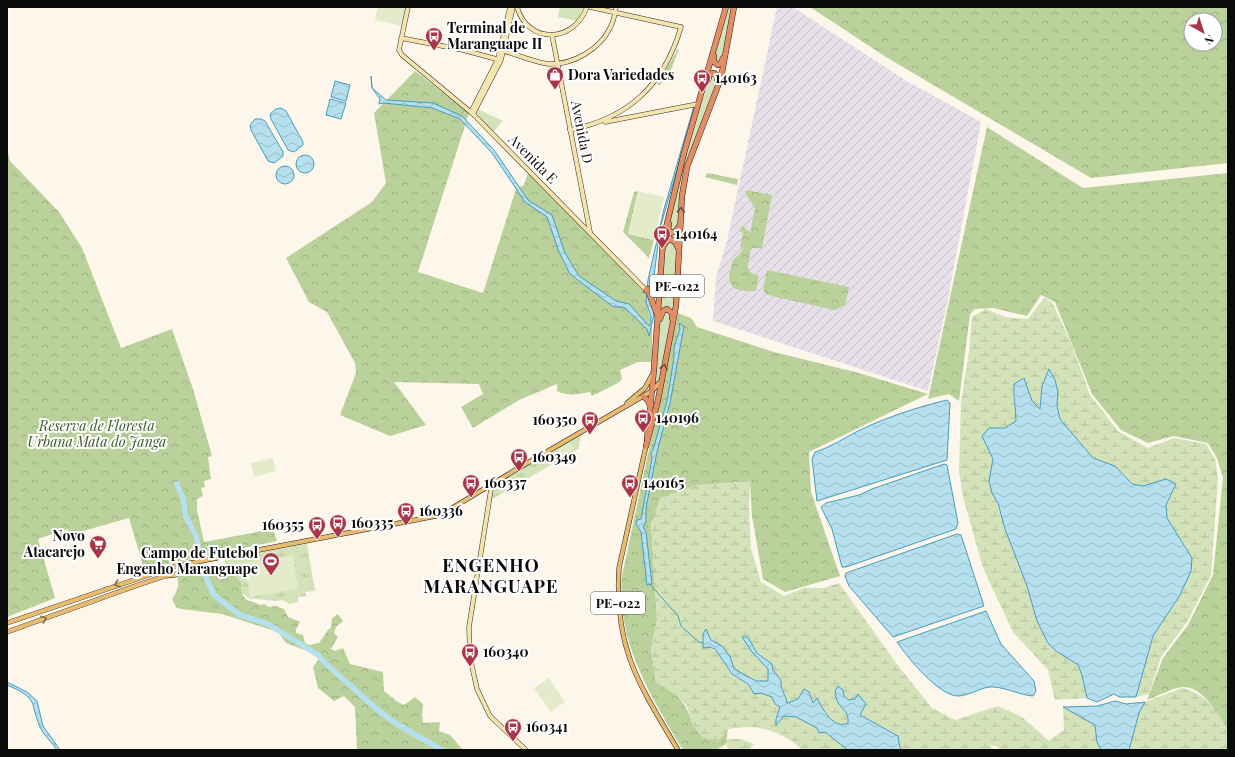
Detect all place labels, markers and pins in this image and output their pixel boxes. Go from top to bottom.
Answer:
place label: Terminal de Maranguape II [447,18,542,53]
bus stop icon: Terminal de Maranguape II [424,26,444,51]
shop icon: Dora Variedades [545,65,565,90]
place label: Dora Variedades [568,65,674,84]
bus stop icon: 140163 [692,68,712,93]
place label: 140163 [715,68,757,87]
bus stop icon: 140164 [652,224,672,249]
place label: 140164 [675,224,717,243]
bus stop icon: 140196 [633,408,653,433]
place label: 140196 [656,408,699,427]
place label: 160350 [532,410,577,429]
bus stop icon: 160350 [580,410,600,435]
bus stop icon: 160349 [509,447,529,472]
place label: 160349 [532,447,576,466]
bus stop icon: 160337 [461,473,481,498]
place label: 160337 [484,473,527,492]
bus stop icon: 140165 [620,473,640,498]
place label: 140165 [643,473,684,492]
bus stop icon: 160336 [396,501,416,526]
place label: 160336 [419,501,463,520]
bus stop icon: 160335 [328,513,348,538]
place label: 160335 [351,513,393,532]
place label: 160355 [262,515,304,534]
bus stop icon: 160355 [307,515,327,540]
place label: Novo Atacarejo [23,526,85,561]
supermarket icon: Novo Atacarejo [88,534,108,559]
place label: Campo de Futebol Engenho Maranguape [116,543,259,578]
sports icon: Campo de Futebol Engenho Maranguape [261,551,281,576]
bus stop icon: 160340 [460,642,480,667]
place label: 160340 [483,642,529,661]
bus stop icon: 160341 [503,717,523,742]
place label: 160341 [526,717,568,736]

